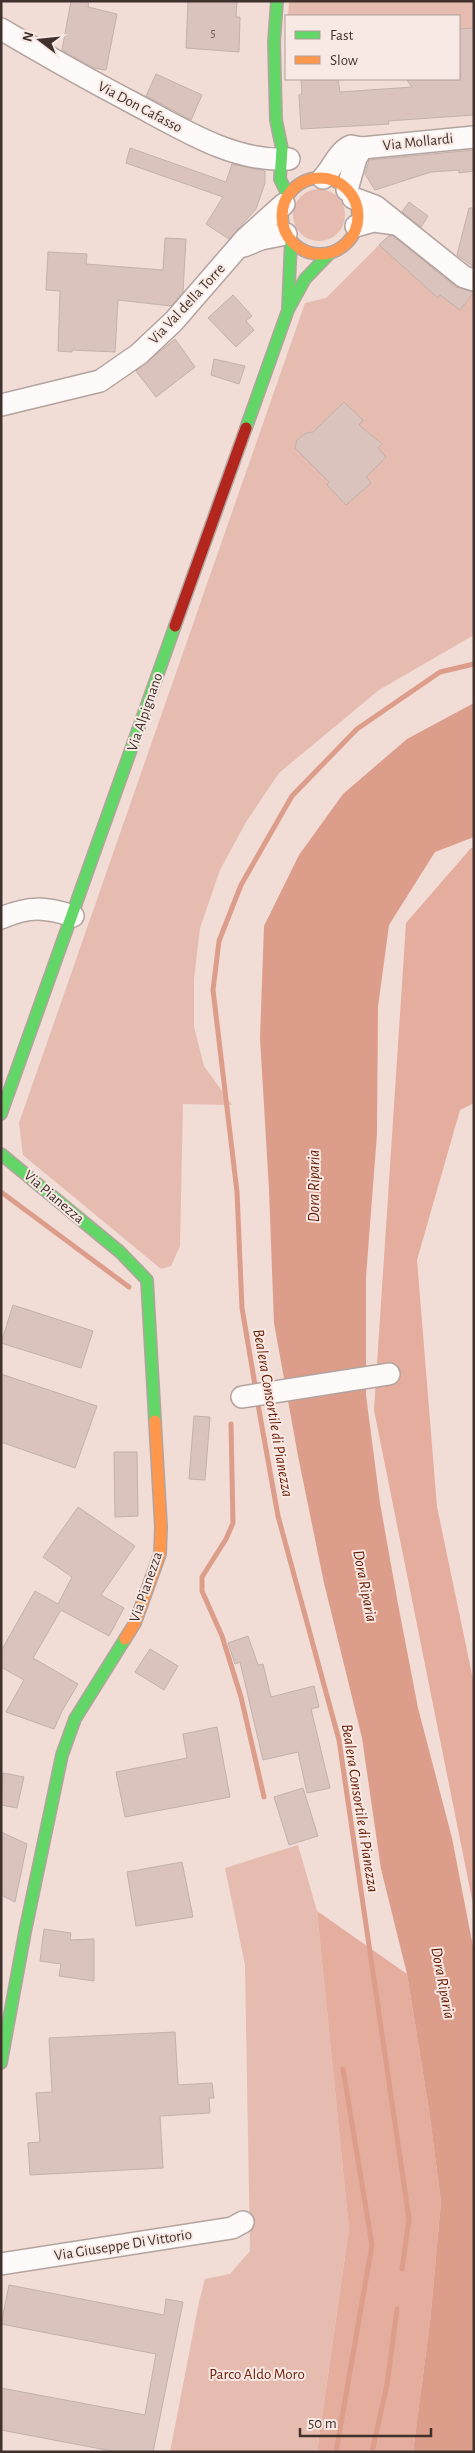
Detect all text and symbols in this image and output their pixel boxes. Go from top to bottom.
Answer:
north arrow [15,15,65,65]
legend [285,15,460,80]
house number: 5 [210,27,216,39]
text: Fast [330,28,354,43]
text: N [20,30,37,43]
text: Slow [330,53,358,68]
street label: Via Don Cafasso [95,79,185,135]
street label: Via Mollardi [382,131,454,153]
street label: Via Val della Torre [146,261,228,347]
street label: Via Alpignano [125,671,165,753]
water label: Dora Riparia [306,1150,323,1222]
street label: Via Pianezza [21,1168,87,1226]
water label: Bealera Consortile di Pianezza [250,1328,296,1498]
water label: Dora Riparia [349,1549,380,1623]
street label: Via Pianezza [127,1550,165,1624]
water label: Bealera Consortile di Pianezza [339,1723,381,1893]
water label: Dora Riparia [427,1946,458,2020]
street label: Via Giuseppe Di Vittorio [53,2227,193,2263]
park label: Parco Aldo Moro [209,2367,305,2382]
scale bar [300,2406,431,2438]
text: 50 m [308,2416,337,2431]

